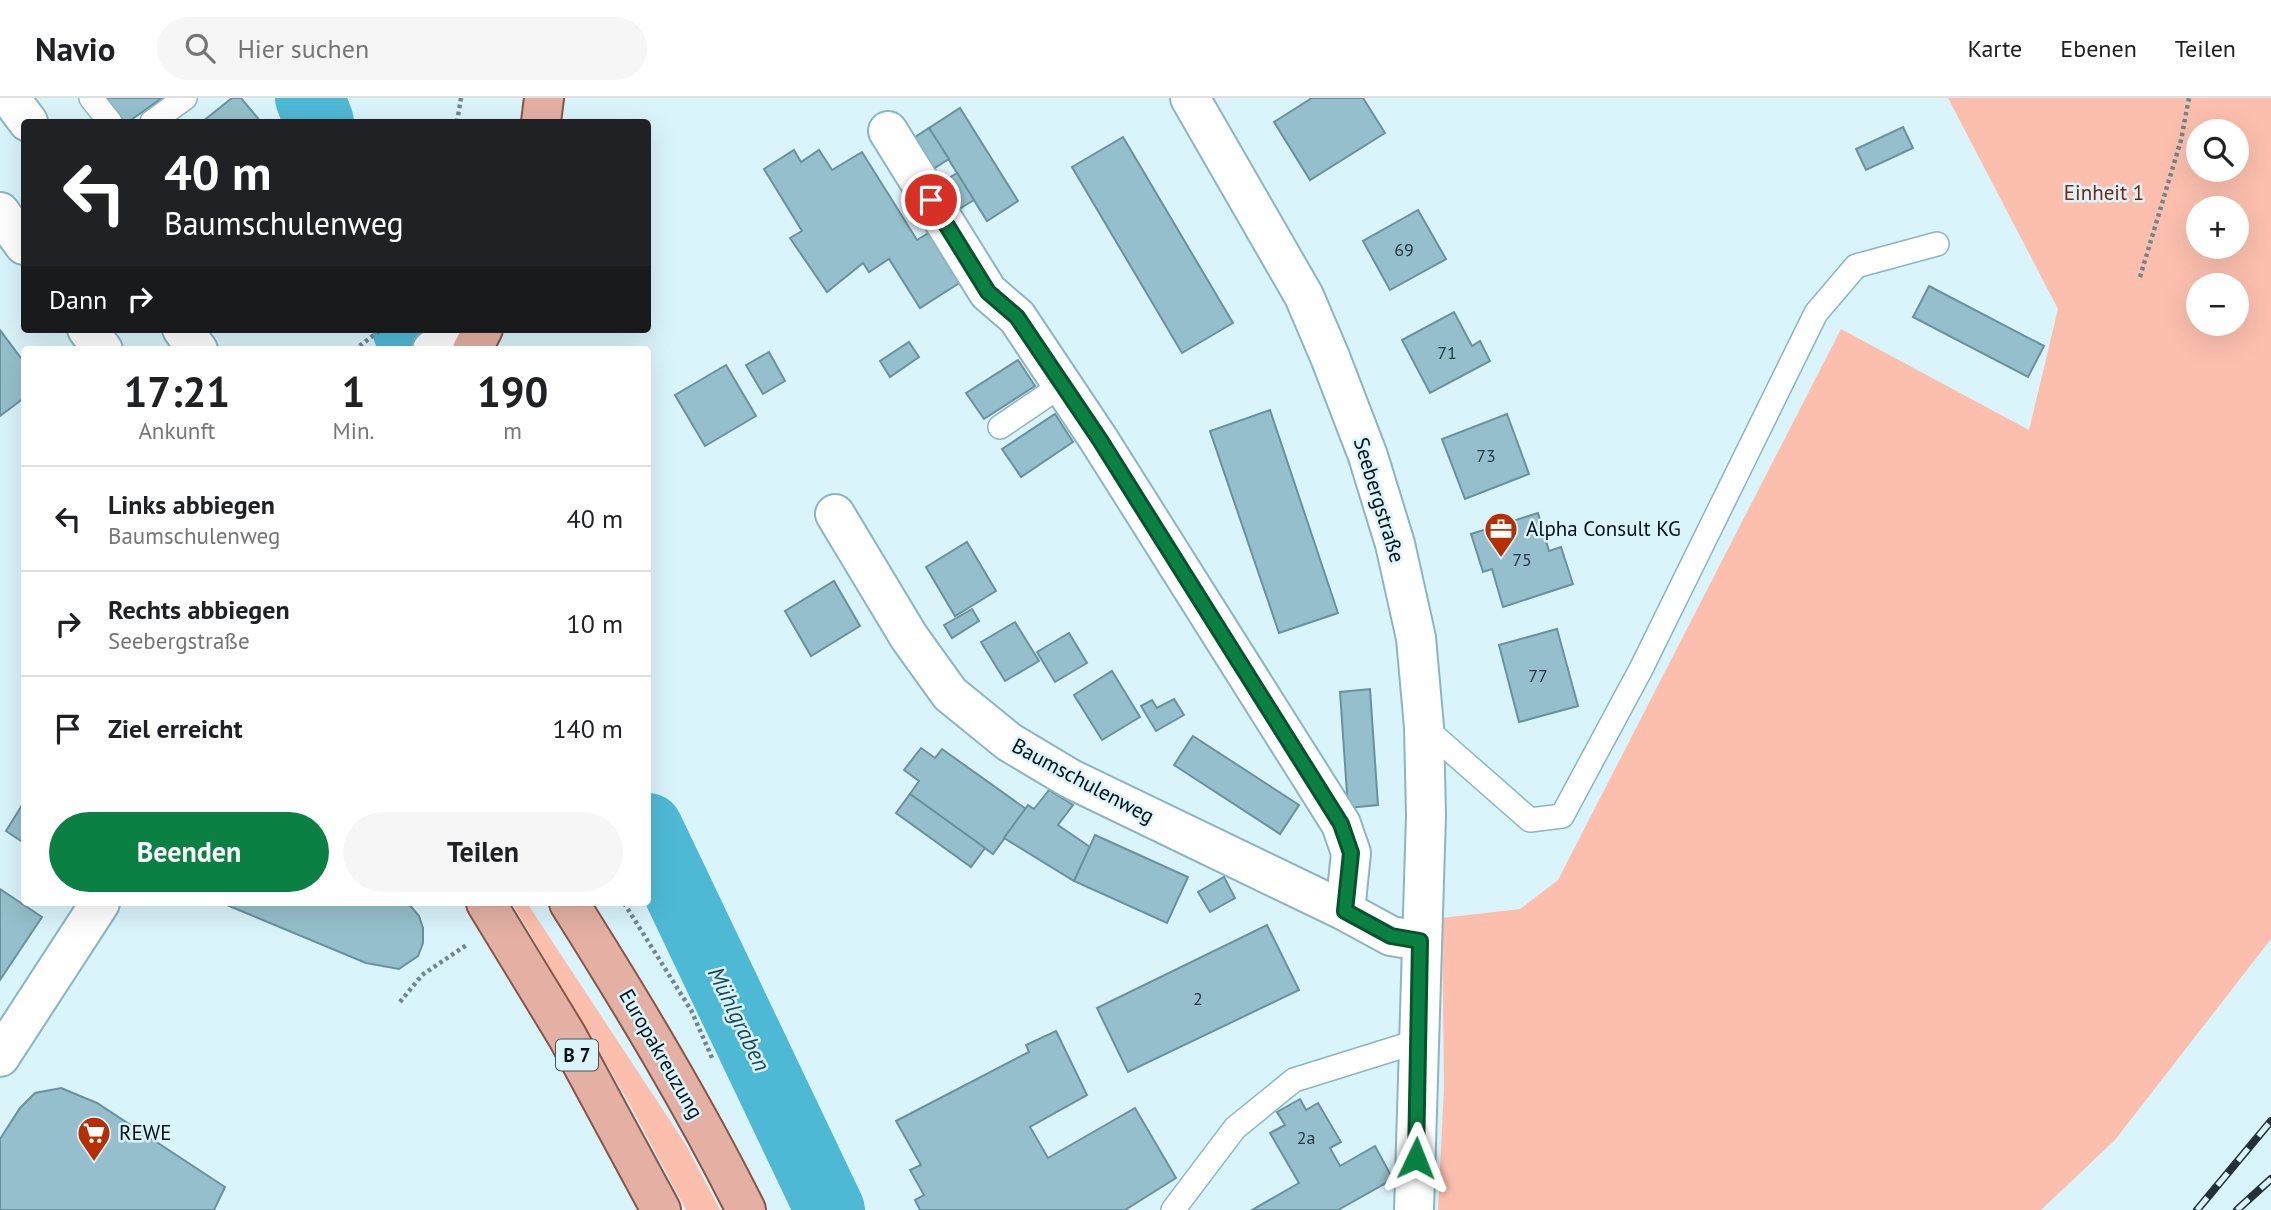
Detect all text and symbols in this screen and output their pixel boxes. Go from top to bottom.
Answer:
search box [157,17,647,80]
text: Navio [35,27,115,70]
icon: search [181,29,219,67]
text: Hier suchen [237,32,369,65]
text: Karte [1968,33,2022,64]
text: Ebenen [2060,33,2137,64]
text: Teilen [2175,33,2236,64]
map controls [2186,119,2249,336]
button: search [2186,119,2249,182]
text: 40 m [164,140,271,204]
icon: left [49,147,140,238]
pin [901,170,961,230]
park label: Einheit 1 [2064,179,2144,206]
icon: arrive [912,181,950,219]
button: + [2186,196,2249,259]
text: Baumschulenweg [164,202,404,244]
house number: 69 [1394,238,1414,261]
button: − [2186,273,2249,336]
icon: right [121,280,159,318]
text: Dann [49,283,107,316]
house number: 71 [1437,341,1457,364]
text: 17:21 [124,364,230,419]
text: 1 [342,364,365,419]
text: 190 [477,364,548,419]
text: Ankunft [138,416,215,445]
text: Min. [333,416,374,445]
text: m [503,416,522,445]
street label: Seebergstraße [1348,434,1411,566]
house number: 73 [1476,444,1496,467]
text: Links abbiegen [108,488,275,521]
icon: left [49,500,87,538]
text: 40 m [567,502,623,535]
office icon: Alpha Consult KG [1482,510,1520,559]
place label: Alpha Consult KG [1526,515,1681,542]
text: Baumschulenweg [108,521,280,550]
house number: 75 [1512,548,1532,571]
text: Rechts abbiegen [108,593,290,626]
icon: right [49,605,87,643]
text: 10 m [567,607,623,640]
text: Seebergstraße [108,626,250,655]
house number: 77 [1528,664,1548,687]
icon: arrive [49,710,87,748]
text: Ziel erreicht [108,712,243,745]
text: 140 m [552,712,623,745]
street label: Baumschulenweg [1007,732,1159,829]
button: Beenden [49,812,329,892]
button: Teilen [343,812,623,892]
water label: Mühlgraben [702,962,777,1076]
street label: Europakreuzung [613,984,709,1123]
house number: 2 [1193,987,1203,1010]
road number: B 7 [556,1040,598,1071]
supermarket icon: REWE [75,1114,113,1163]
place label: REWE [119,1119,171,1146]
position arrow [1379,1121,1453,1195]
house number: 2a [1297,1126,1315,1149]

